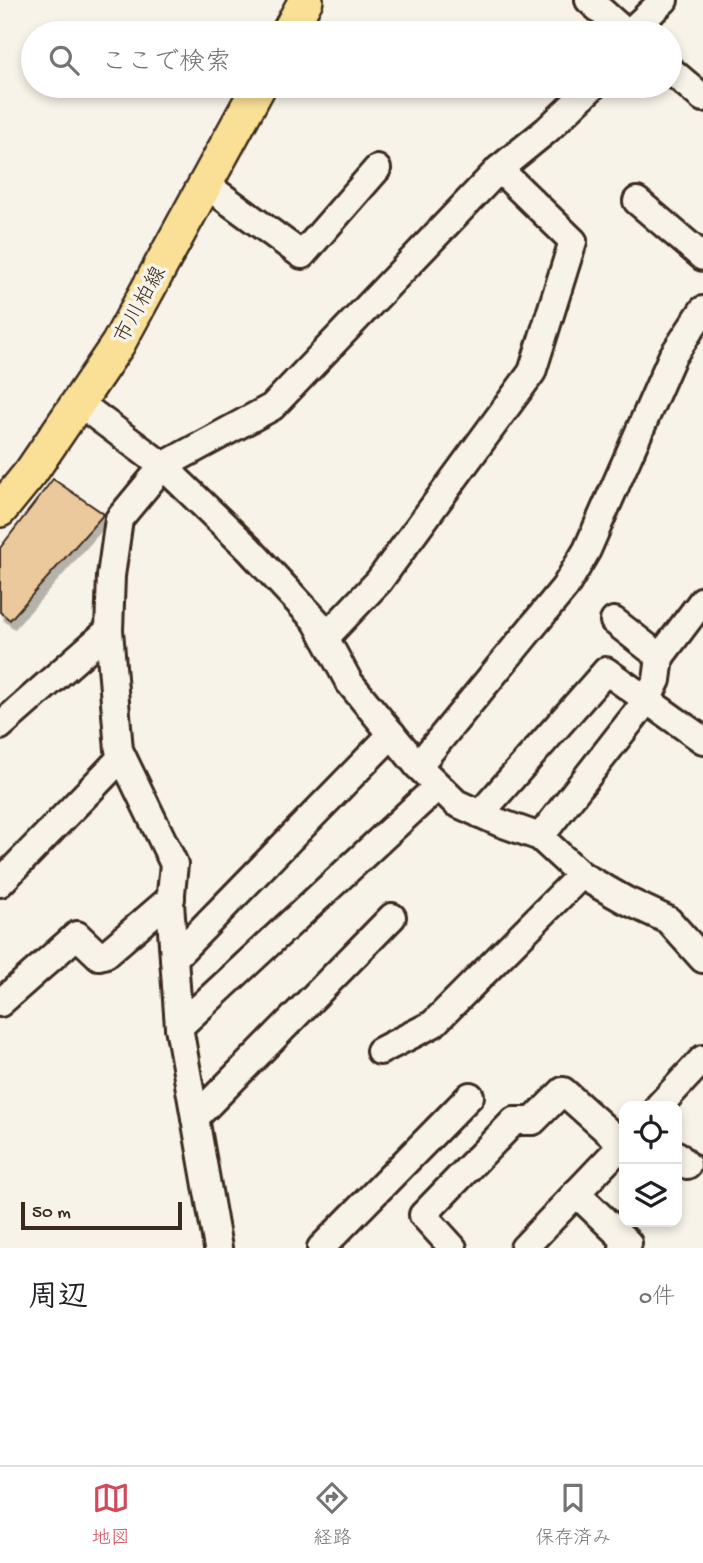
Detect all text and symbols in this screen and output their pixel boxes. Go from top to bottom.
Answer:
search box [21,21,682,98]
icon: search [45,41,83,79]
text: ここで検索 [101,49,231,80]
street label: 市川柏線 [110,262,173,348]
map controls [619,1101,682,1227]
button: locate [619,1101,682,1164]
button: layers [619,1164,682,1227]
scale bar [21,1199,182,1231]
text: 50 m [32,1202,71,1225]
text: 周辺 [28,1282,88,1317]
text: 0件 [639,1285,675,1312]
tab: 地図 [92,1479,130,1551]
tab: 経路 [313,1479,351,1551]
tab: 保存済み [535,1479,611,1551]

